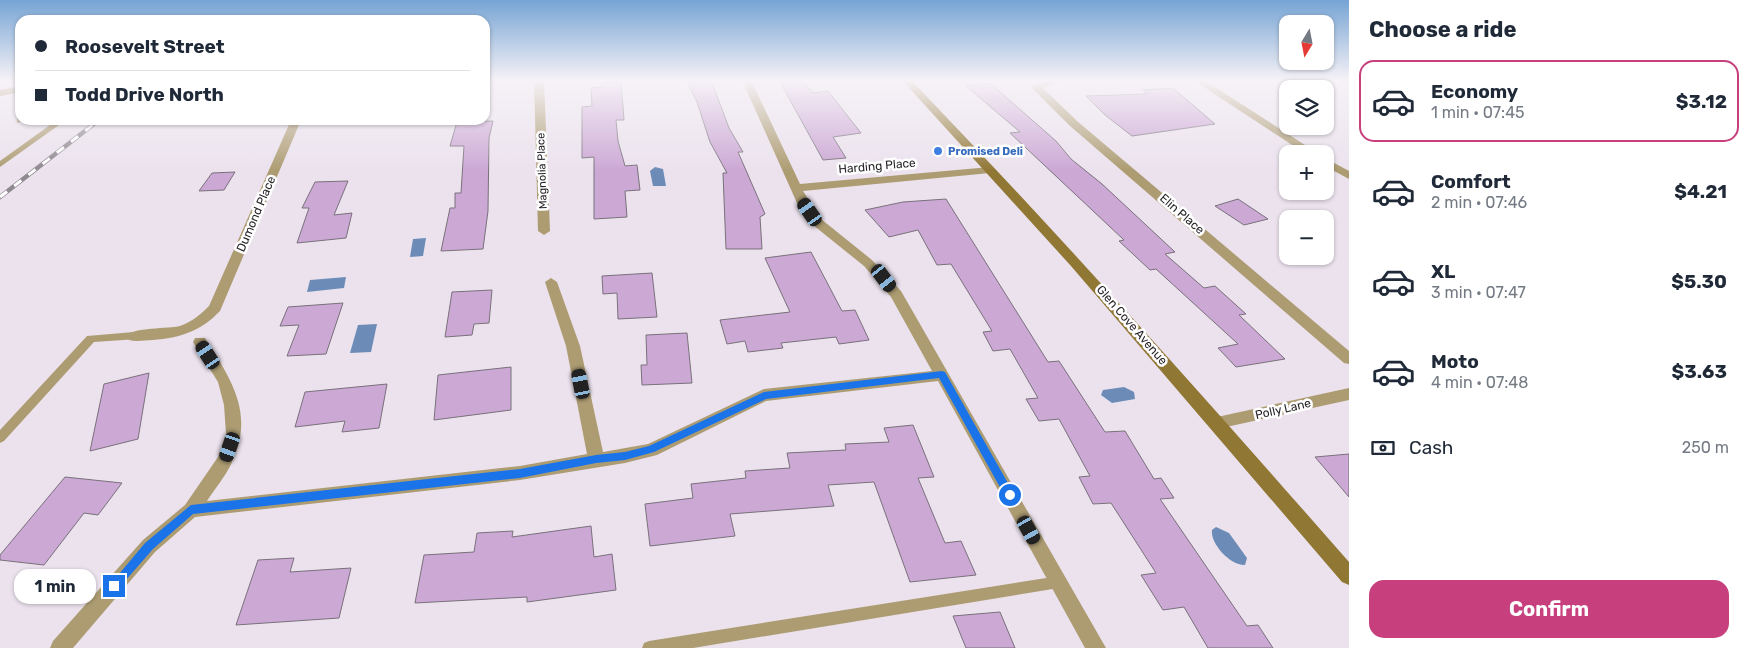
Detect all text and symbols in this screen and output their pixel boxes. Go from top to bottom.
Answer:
north arrow [1279,15,1334,70]
map controls [1279,15,1334,265]
text: Choose a ride [1369,16,1516,43]
text: Roosevelt Street [65,35,225,58]
icon: car [1371,79,1416,124]
button: layers [1279,80,1334,135]
text: Economy [1431,80,1518,103]
text: Todd Drive North [65,83,224,106]
text: $3.12 [1676,90,1727,113]
text: 1 min · 07:45 [1431,103,1525,122]
street label: Magnolia Place [534,133,550,209]
marker: Promised Deli [932,145,944,157]
place label: Promised Deli [948,145,1023,158]
button: + [1279,145,1334,200]
street label: Harding Place [838,156,917,176]
icon: car [1371,169,1416,214]
text: Comfort [1431,170,1511,193]
street label: Dumond Place [234,174,278,254]
text: $4.21 [1674,180,1727,203]
street label: Elin Place [1157,191,1207,237]
text: 2 min · 07:46 [1431,193,1527,212]
car [795,195,824,229]
button: − [1279,210,1334,265]
icon: car [1371,259,1416,304]
text: XL [1431,260,1455,283]
car [868,262,899,294]
text: $5.30 [1671,270,1727,293]
street label: Glen Cove Avenue [1094,282,1170,368]
text: 3 min · 07:47 [1431,283,1526,302]
car [193,338,222,372]
icon: car [1371,349,1416,394]
text: Moto [1431,350,1479,373]
text: $3.63 [1672,360,1727,383]
car [570,368,591,400]
text: 4 min · 07:48 [1431,373,1528,392]
street label: Polly Lane [1254,396,1313,422]
car [218,430,241,464]
icon: cash [1369,434,1397,462]
text: Cash [1409,436,1453,459]
text: 250 m [1682,438,1729,457]
route start [999,484,1021,506]
car [1015,513,1042,547]
callout: 1 min [14,568,96,604]
route end [103,575,125,597]
text: 1 min [35,577,75,596]
button: Confirm [1369,580,1729,638]

